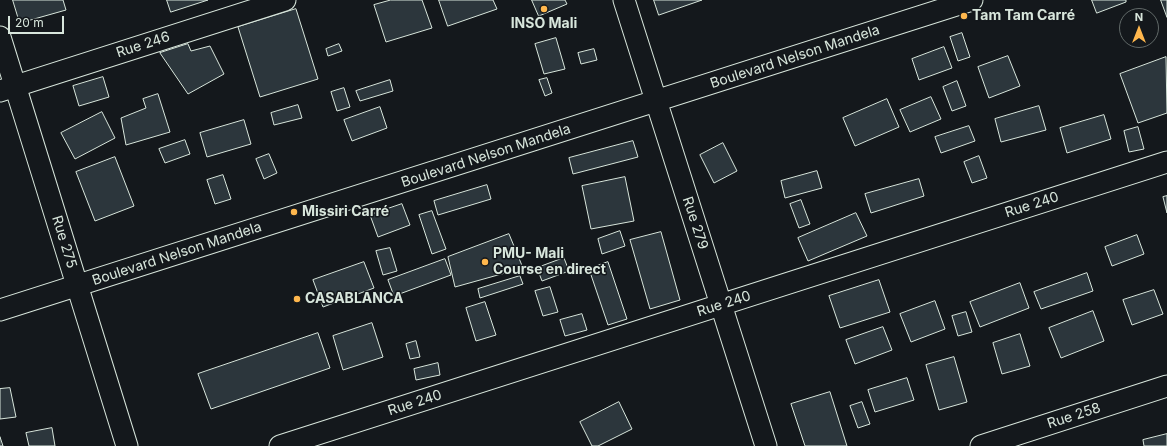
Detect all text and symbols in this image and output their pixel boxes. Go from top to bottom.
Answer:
marker: INSO Mali [539,4,549,14]
scale bar [10,8,66,34]
place label: Tam Tam Carré [972,8,1075,24]
north arrow [1119,8,1159,48]
text: N [1135,10,1143,24]
marker: Tam Tam Carré [959,11,969,21]
text: 20 m [15,15,44,30]
place label: INSO Mali [511,16,577,32]
street label: Boulevard Nelson Mandela [708,22,882,92]
street label: Rue 246 [114,28,172,62]
street label: Boulevard Nelson Mandela [399,121,573,191]
street label: Rue 240 [1003,188,1061,222]
street label: Rue 279 [679,195,711,251]
place label: Missiri Carré [302,204,389,220]
marker: Missiri Carré [289,207,299,217]
street label: Rue 275 [48,214,80,270]
street label: Boulevard Nelson Mandela [90,219,264,289]
place label: PMU- Mali Course en direct [493,246,606,278]
marker: PMU- Mali Course en direct [480,257,490,267]
street label: Rue 240 [695,287,753,321]
place label: CASABLANCA [305,291,403,307]
marker: CASABLANCA [292,294,302,304]
street label: Rue 240 [386,386,444,420]
street label: Rue 258 [1045,399,1103,433]

